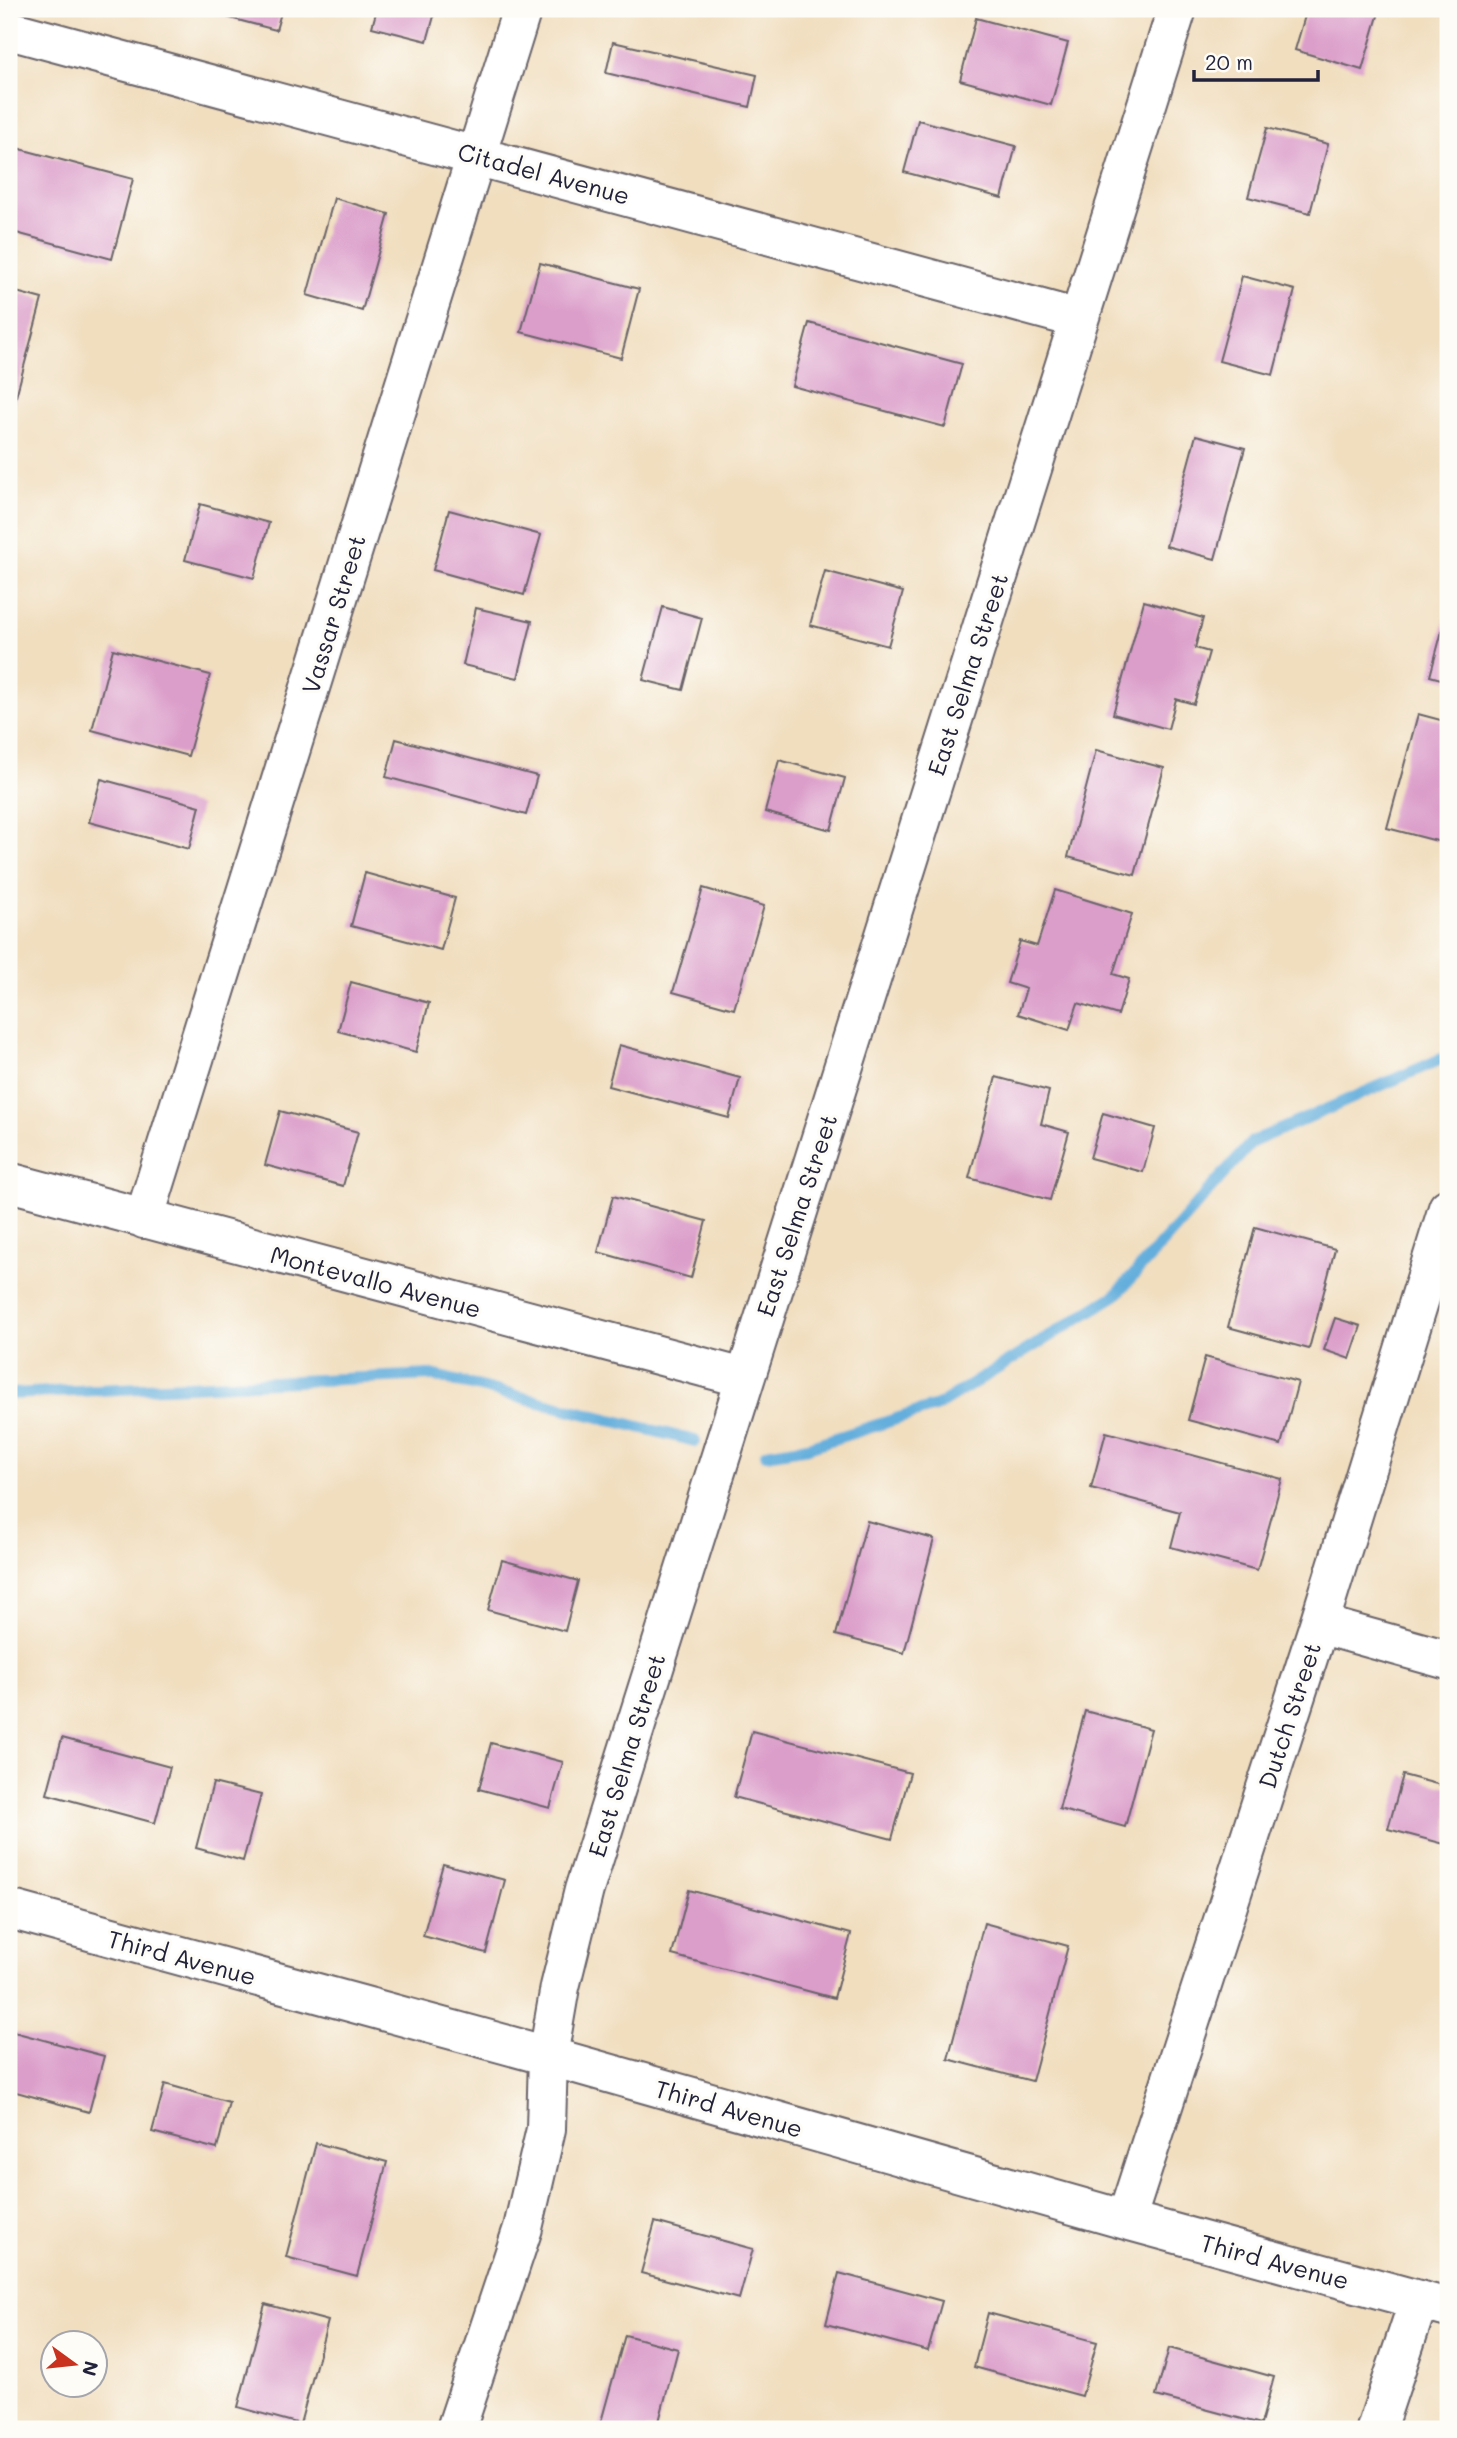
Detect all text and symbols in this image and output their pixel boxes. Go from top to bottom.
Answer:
scale bar [1194,38,1319,82]
text: 20 m [1205,48,1253,75]
street label: Citadel Avenue [455,135,633,211]
street label: Vassar Street [294,531,372,697]
street label: East Selma Street [920,569,1014,779]
street label: East Selma Street [749,1110,843,1320]
street label: Montevallo Avenue [267,1238,485,1324]
street label: Dutch Street [1251,1638,1327,1792]
street label: East Selma Street [580,1650,672,1860]
street label: Third Avenue [104,1922,260,1992]
street label: Third Avenue [652,2072,806,2144]
street label: Third Avenue [1197,2226,1353,2296]
north arrow [38,2330,108,2400]
text: N [77,2358,105,2379]

